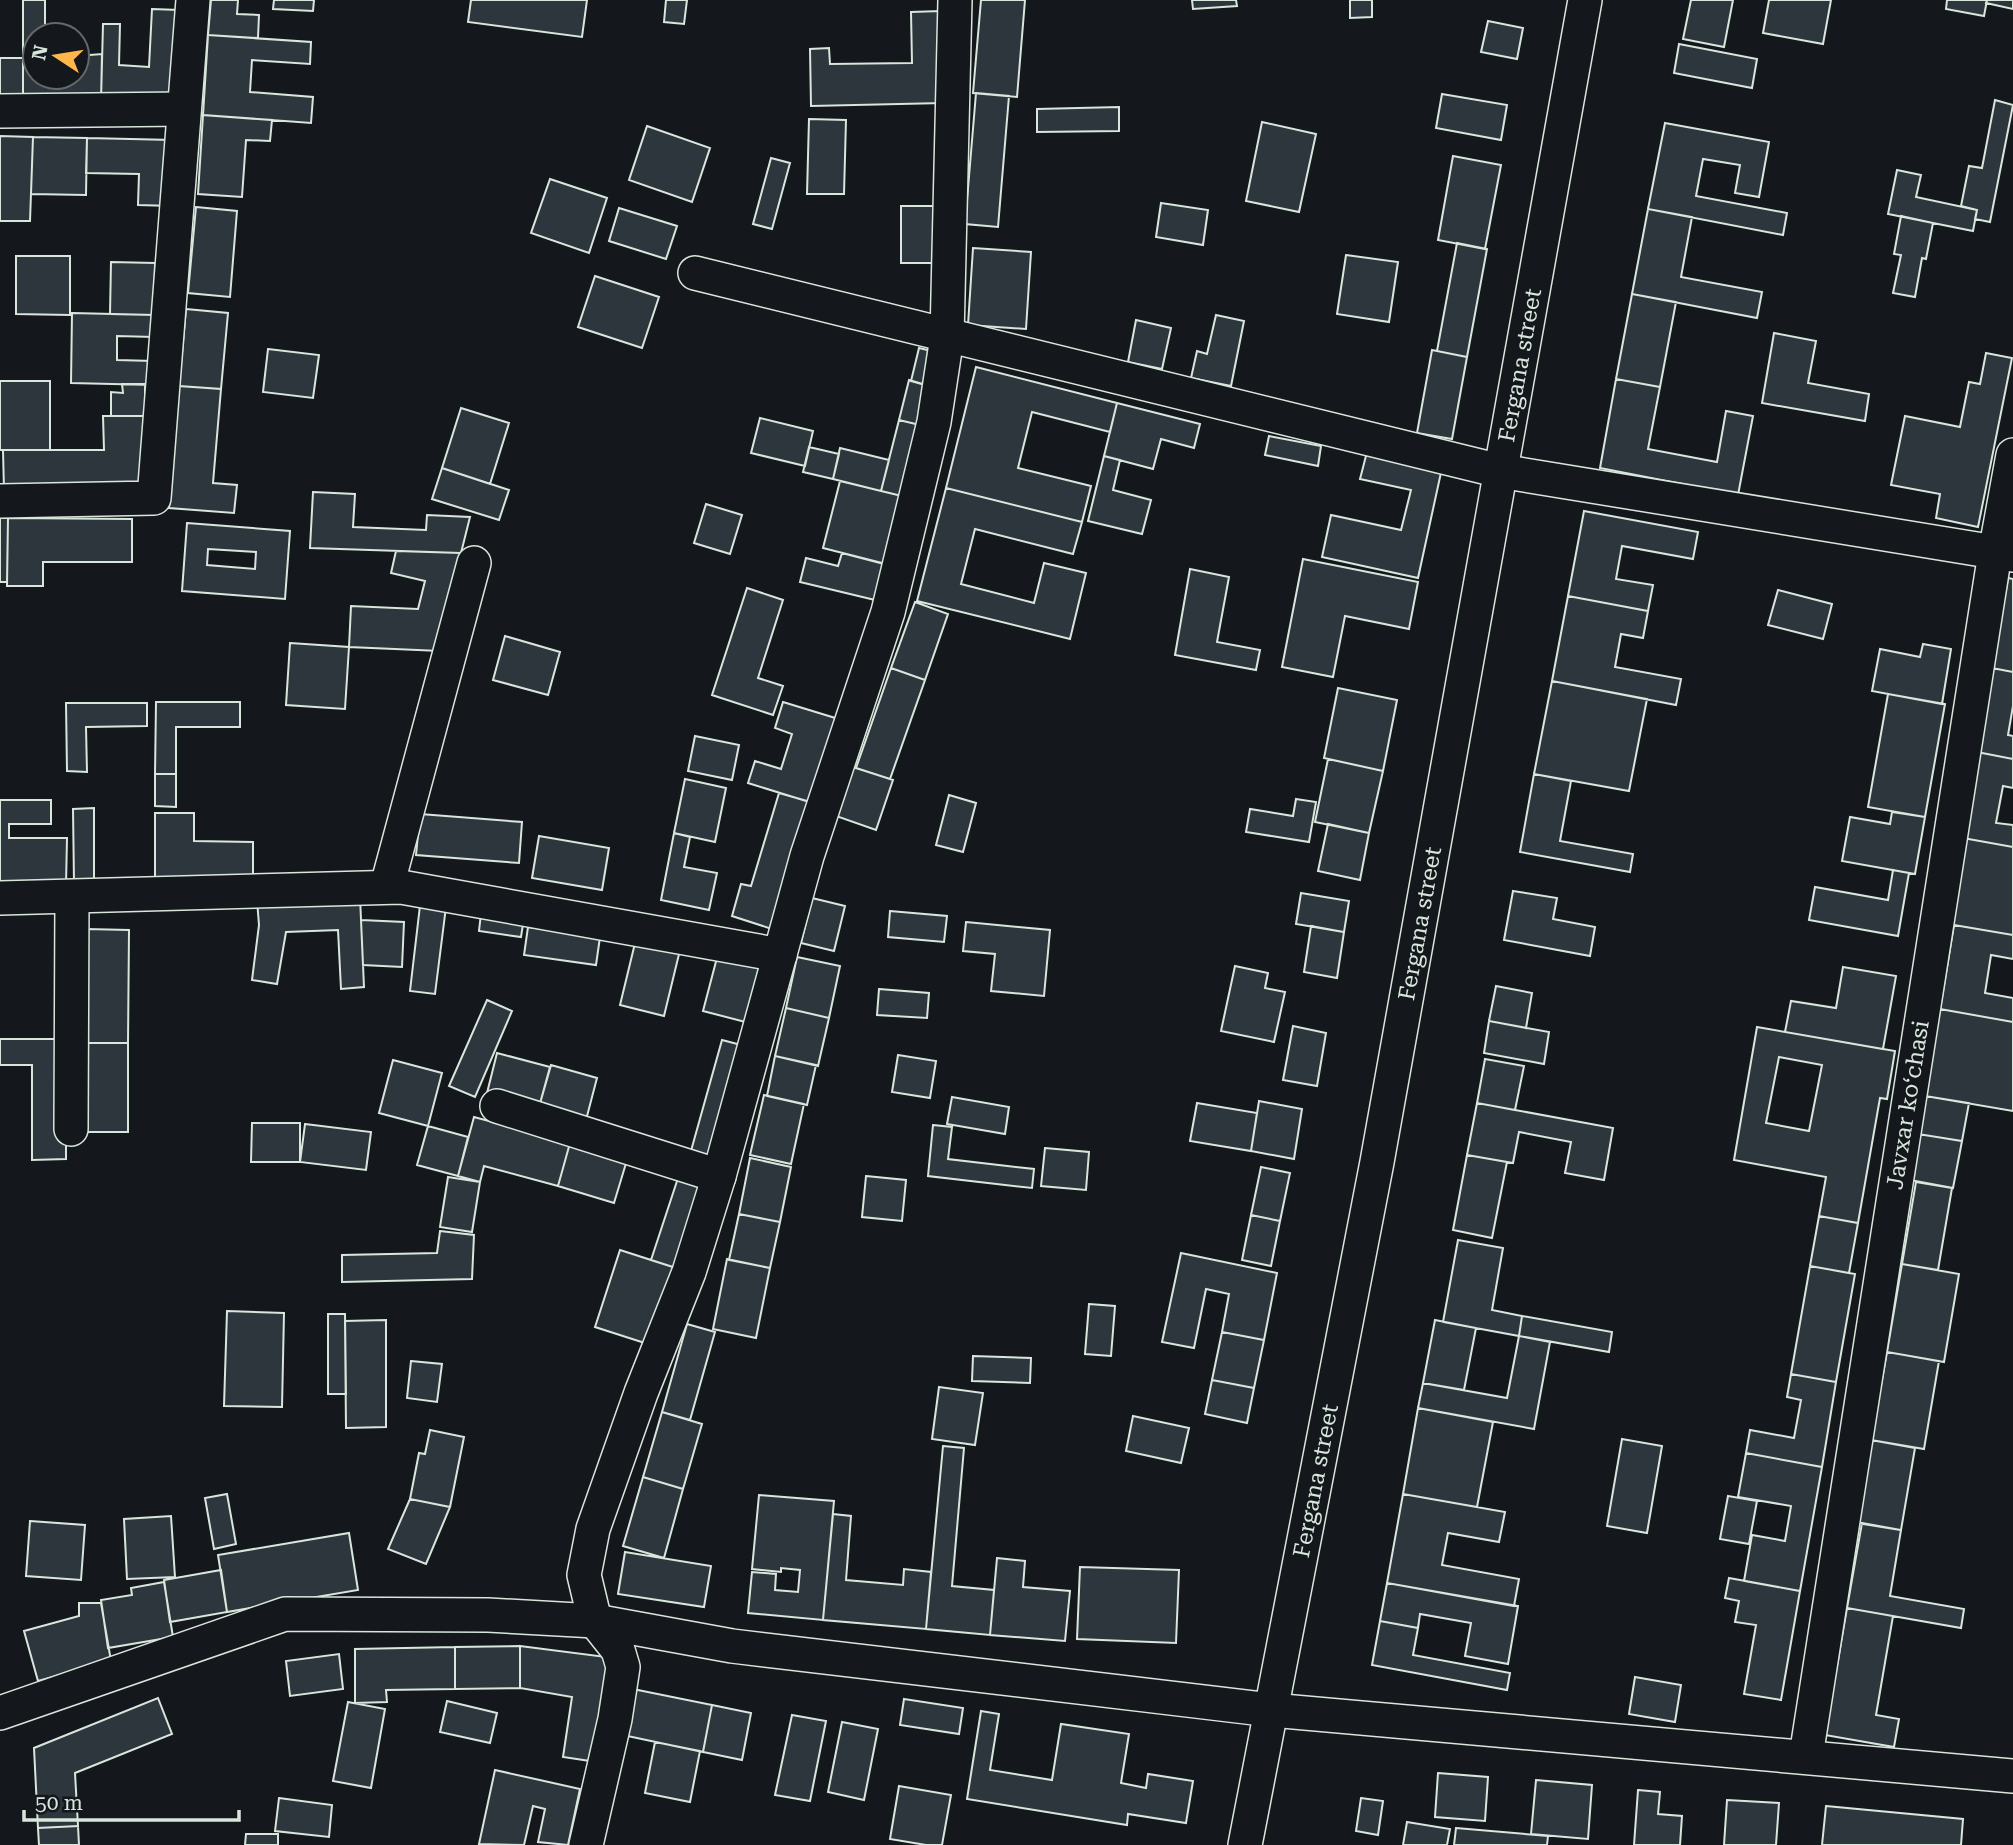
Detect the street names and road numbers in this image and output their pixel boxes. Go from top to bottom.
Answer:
street label: Fergana street [1493,286,1547,444]
street label: Fergana street [1393,844,1447,1002]
street label: Javxar koʻchasi [1881,1018,1935,1192]
street label: Fergana street [1287,1401,1343,1560]

